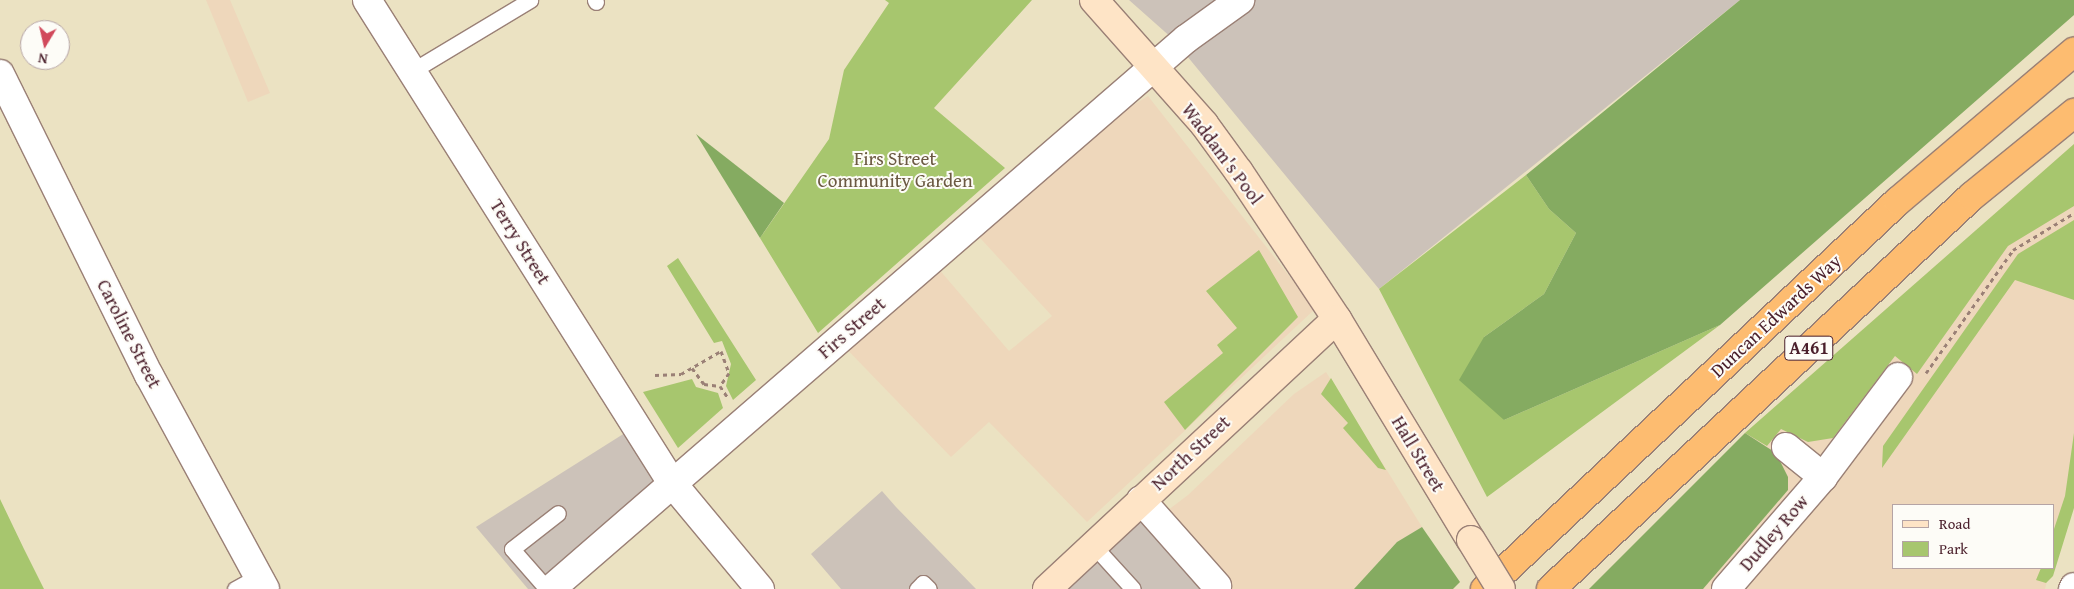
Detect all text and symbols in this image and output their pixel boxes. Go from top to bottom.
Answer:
north arrow [20,20,70,70]
text: N [37,48,49,69]
street label: Waddam's Pool [1177,99,1267,209]
park label: Firs Street Community Garden [817,148,973,192]
street label: Terry Street [485,195,555,289]
street label: Duncan Edwards Way [1706,250,1846,382]
street label: Caroline Street [92,276,166,392]
street label: Firs Street [813,292,891,364]
road number: A461 [1784,332,1834,363]
street label: North Street [1147,411,1235,495]
street label: Hall Street [1386,412,1450,496]
street label: Dudley Row [1735,490,1813,576]
legend [1892,504,2054,569]
text: Road [1939,513,1970,534]
text: Park [1939,538,1968,559]

